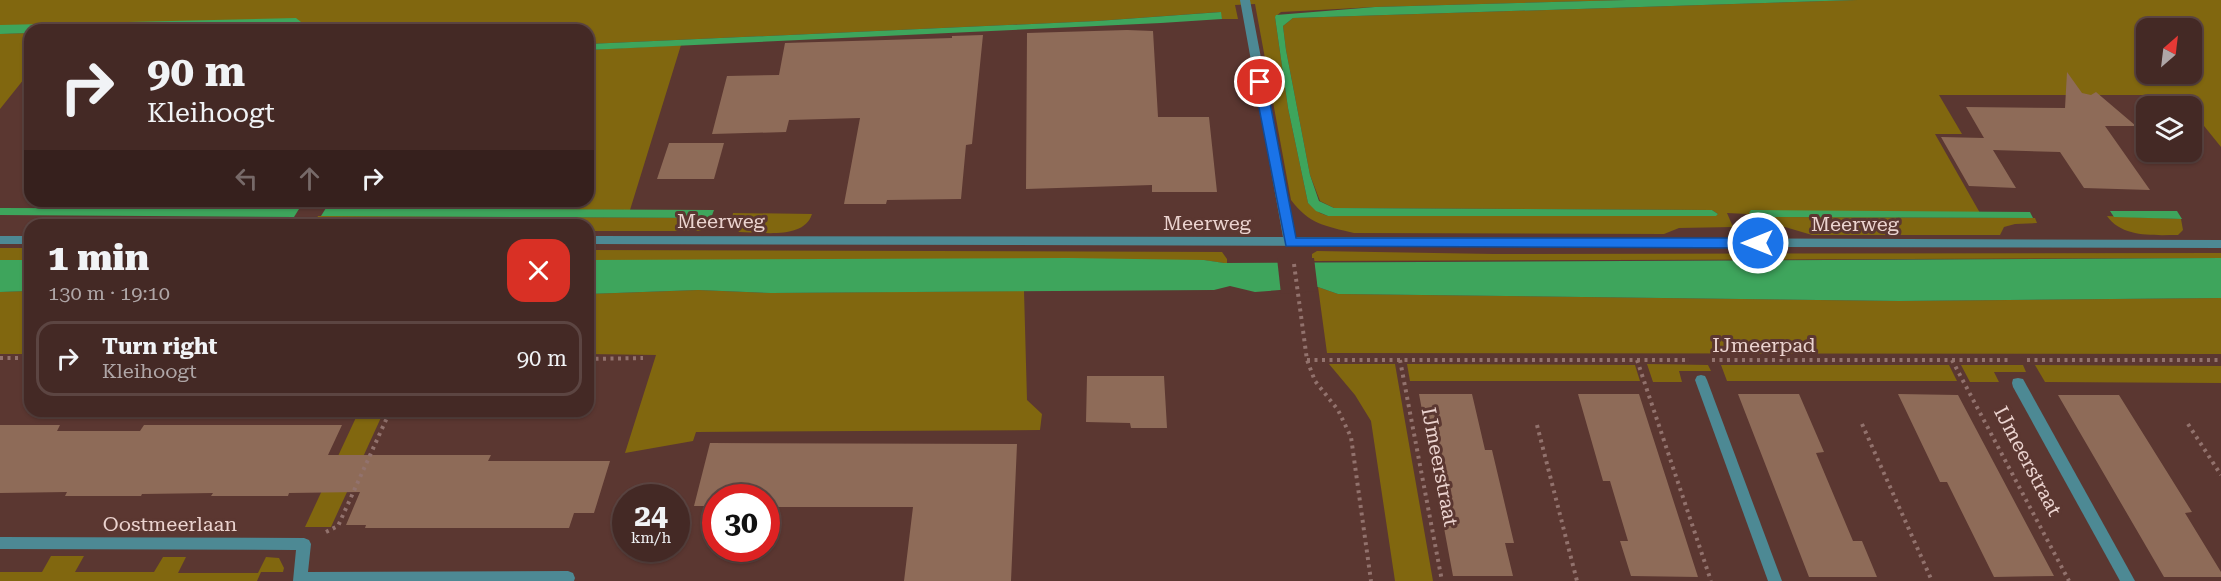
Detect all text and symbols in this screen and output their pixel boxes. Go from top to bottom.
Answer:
north arrow [2136,18,2202,84]
map controls [2136,18,2202,162]
text: 90 m [147,47,245,96]
icon: right [48,48,126,126]
pin [1234,56,1285,107]
icon: arrive [1243,65,1276,98]
button: layers [2136,96,2202,162]
text: Kleihoogt [147,97,275,129]
icon: left [230,162,263,195]
icon: ahead [293,162,326,195]
icon: right [356,162,389,195]
street label: Meerweg [677,209,766,233]
street label: Meerweg [1163,211,1252,235]
position arrow [1726,211,1790,275]
street label: Meerweg [1811,212,1900,236]
text: 1 min [48,237,149,279]
button: close [507,239,570,302]
text: 130 m · 19:10 [48,281,170,305]
street label: IJmeerpad [1712,333,1816,357]
text: Turn right [102,334,217,359]
icon: right [51,342,84,375]
text: 90 m [517,346,567,371]
text: Kleihoogt [102,359,197,383]
street label: IJmeerstraat [1989,402,2067,520]
street label: IJmeerstraat [1417,405,1463,529]
speed limit sign: 30 [702,484,780,562]
text: 24 [634,498,668,533]
street label: Oostmeerlaan [103,512,237,536]
text: km/h [631,529,671,547]

